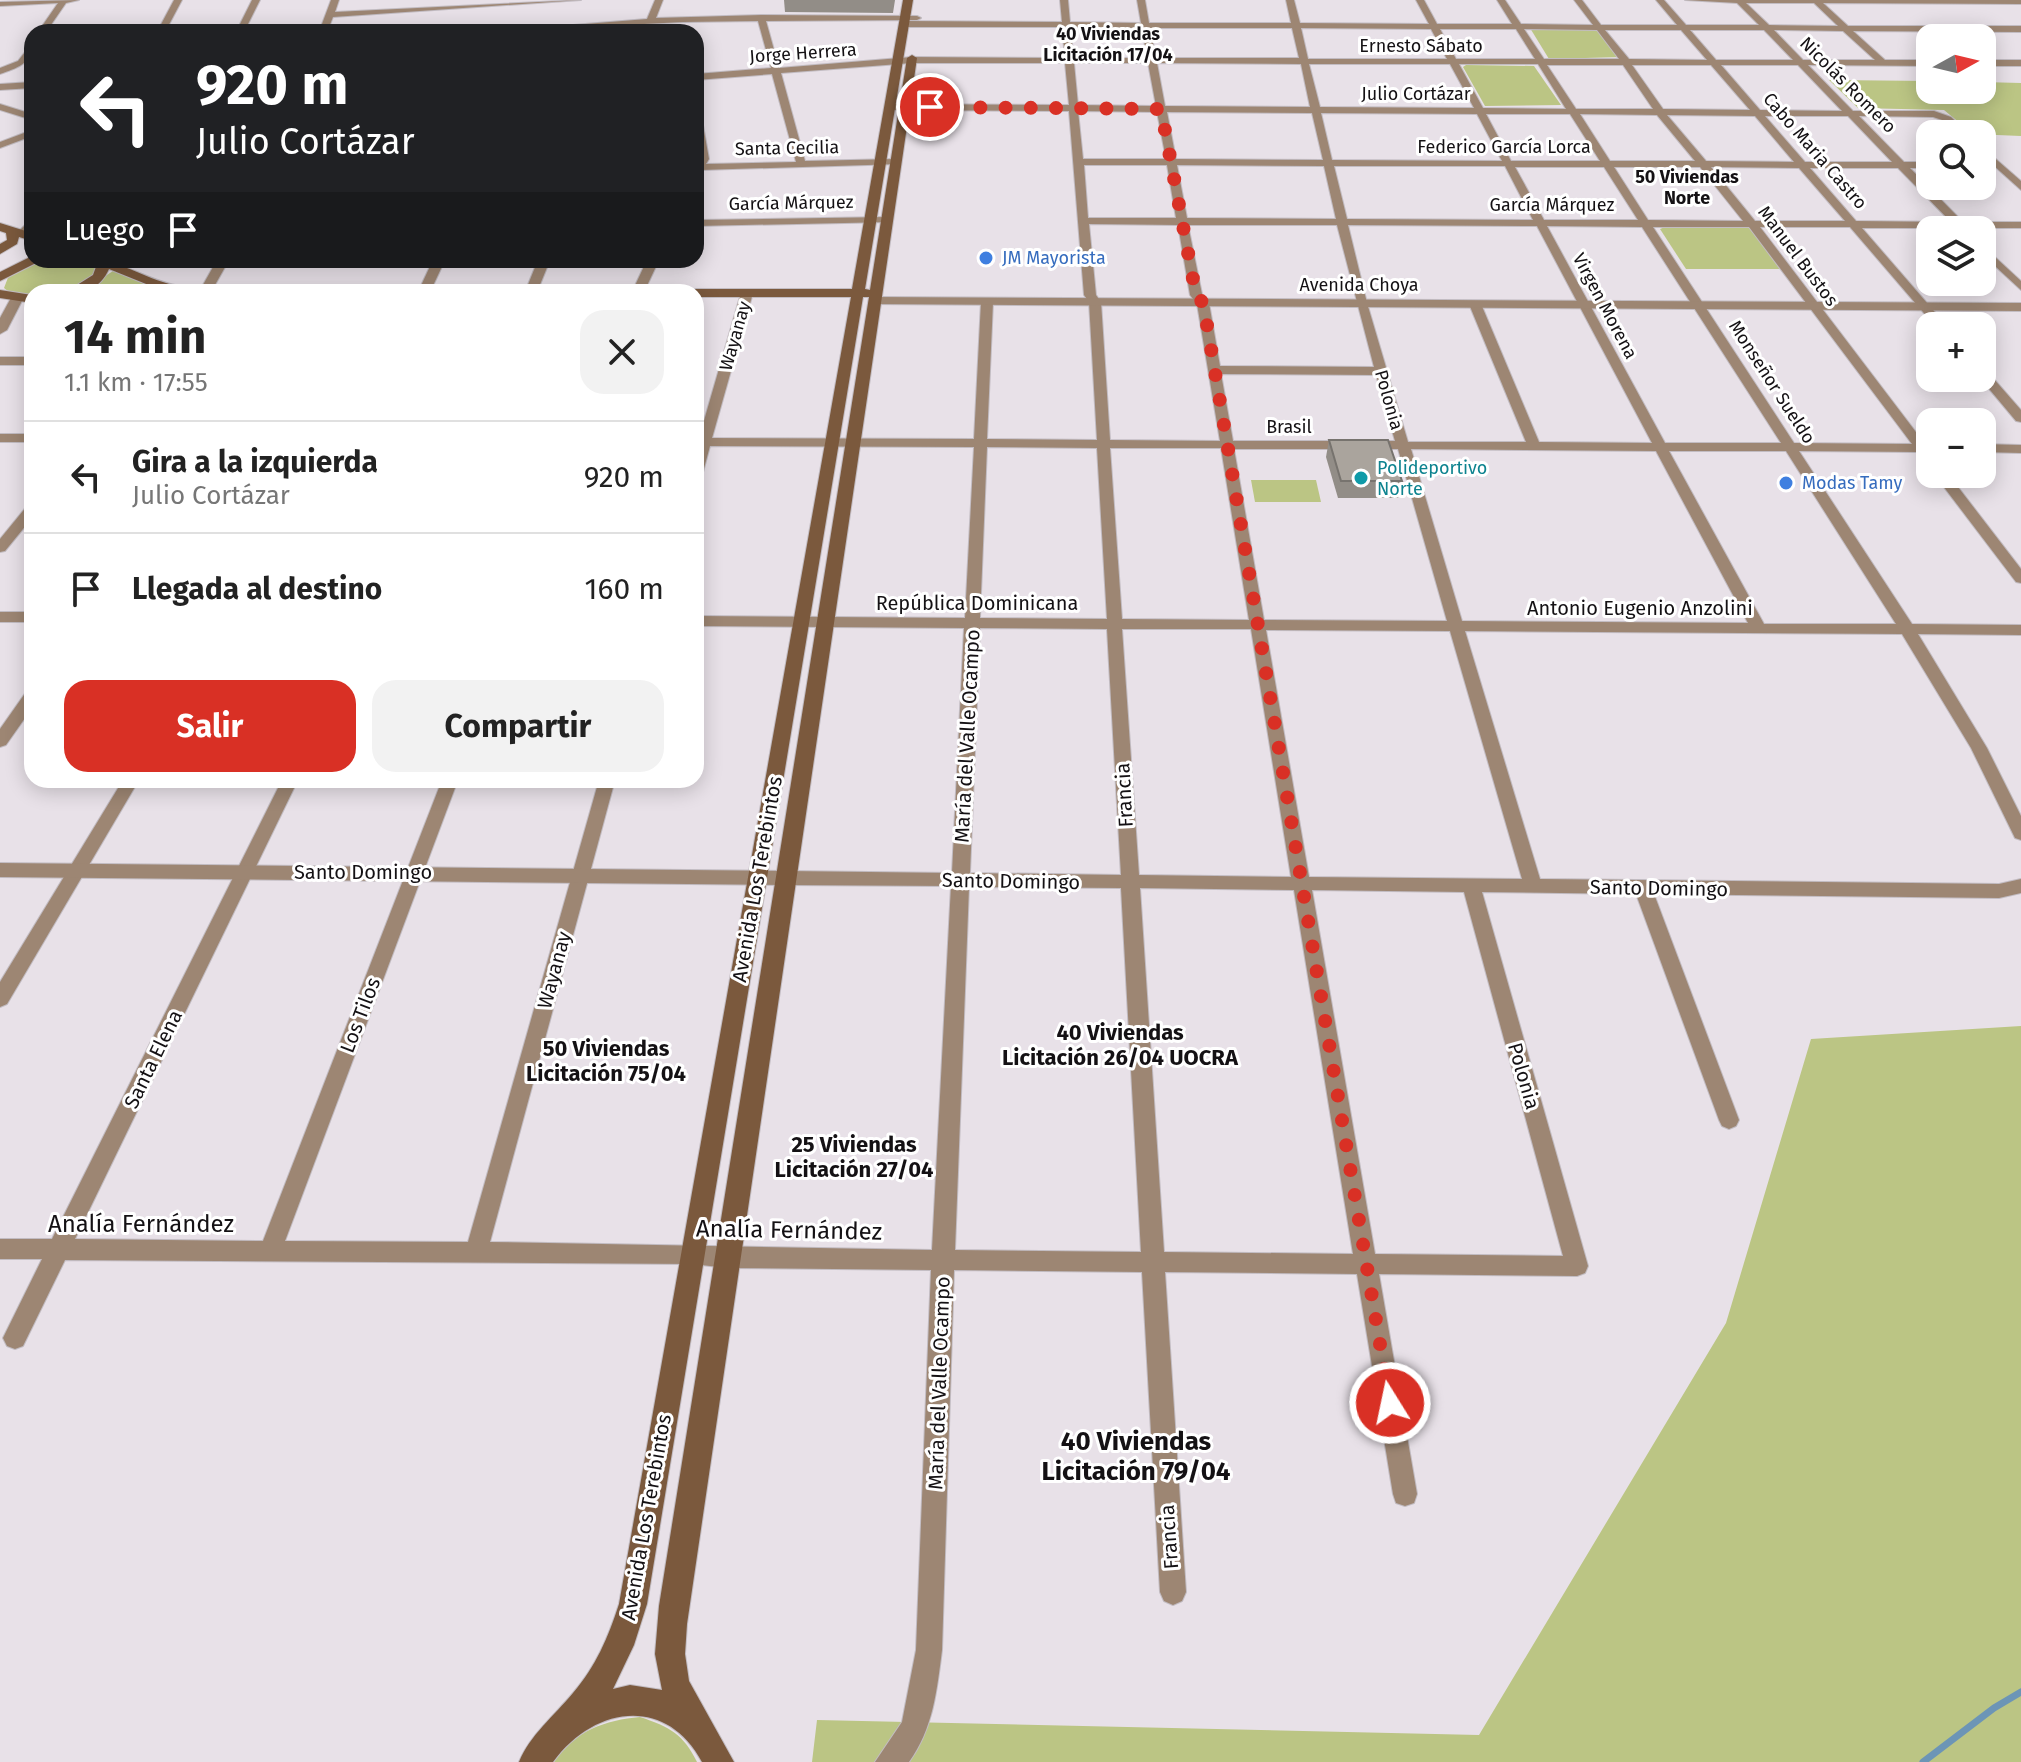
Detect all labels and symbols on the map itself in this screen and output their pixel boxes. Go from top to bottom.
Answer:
district label: 40 Viviendas Licitación 17/04 [1043,23,1173,66]
north arrow [1916,24,1996,104]
street label: Nicolás Romero [1795,32,1901,138]
street label: Ernesto Sábato [1359,35,1483,57]
street label: Jorge Herrera [749,38,857,68]
pin [896,73,964,141]
street label: Julio Cortázar [1361,83,1471,105]
street label: Cabo Maria Castro [1758,88,1872,214]
street label: Santa Cecilia [735,136,839,160]
street label: Federico García Lorca [1417,136,1591,158]
district label: 50 Viviendas Norte [1635,166,1739,209]
street label: García Márquez [728,191,854,215]
street label: García Márquez [1490,194,1615,216]
street label: Manuel Bustos [1753,202,1843,310]
place label: JM Mayorista [1002,247,1106,269]
marker: JM Mayorista [977,249,995,267]
street label: Virgen Morena [1568,249,1642,363]
street label: Avenida Choya [1299,274,1419,296]
street label: Wayanay [715,299,755,373]
street label: Monseñor Sueldo [1724,316,1820,448]
street label: Polonia [1370,367,1408,433]
street label: Brasil [1266,416,1312,438]
place label: Polideportivo Norte [1377,457,1487,500]
marker: Polideportivo Norte [1352,469,1370,487]
place label: Modas Tamy [1802,472,1903,494]
marker: Modas Tamy [1777,474,1795,492]
street label: República Dominicana [876,591,1078,615]
street label: Antonio Eugenio Anzolini [1527,596,1753,620]
street label: María del Valle Ocampo [949,629,985,843]
street label: Francia [1110,762,1138,828]
street label: Avenida Los Terebintos [727,774,787,984]
street label: Santo Domingo [294,860,432,884]
street label: Santo Domingo [942,868,1080,894]
street label: Santo Domingo [1590,875,1728,901]
street label: Wayanay [532,929,576,1011]
street label: Los Tilos [335,974,385,1056]
street label: Santa Elena [119,1006,187,1112]
district label: 40 Viviendas Licitación 26/04 UOCRA [1002,1019,1239,1071]
district label: 50 Viviendas Licitación 75/04 [526,1035,686,1087]
street label: Polonia [1503,1040,1545,1112]
district label: 25 Viviendas Licitación 27/04 [774,1131,934,1183]
street label: Analía Fernández [48,1210,234,1238]
street label: Analía Fernández [696,1214,882,1246]
street label: María del Valle Ocampo [923,1276,955,1490]
position arrow [1348,1361,1432,1445]
street label: Avenida Los Terebintos [616,1412,676,1622]
district label: 40 Viviendas Licitación 79/04 [1041,1426,1231,1487]
street label: Francia [1155,1504,1183,1570]

